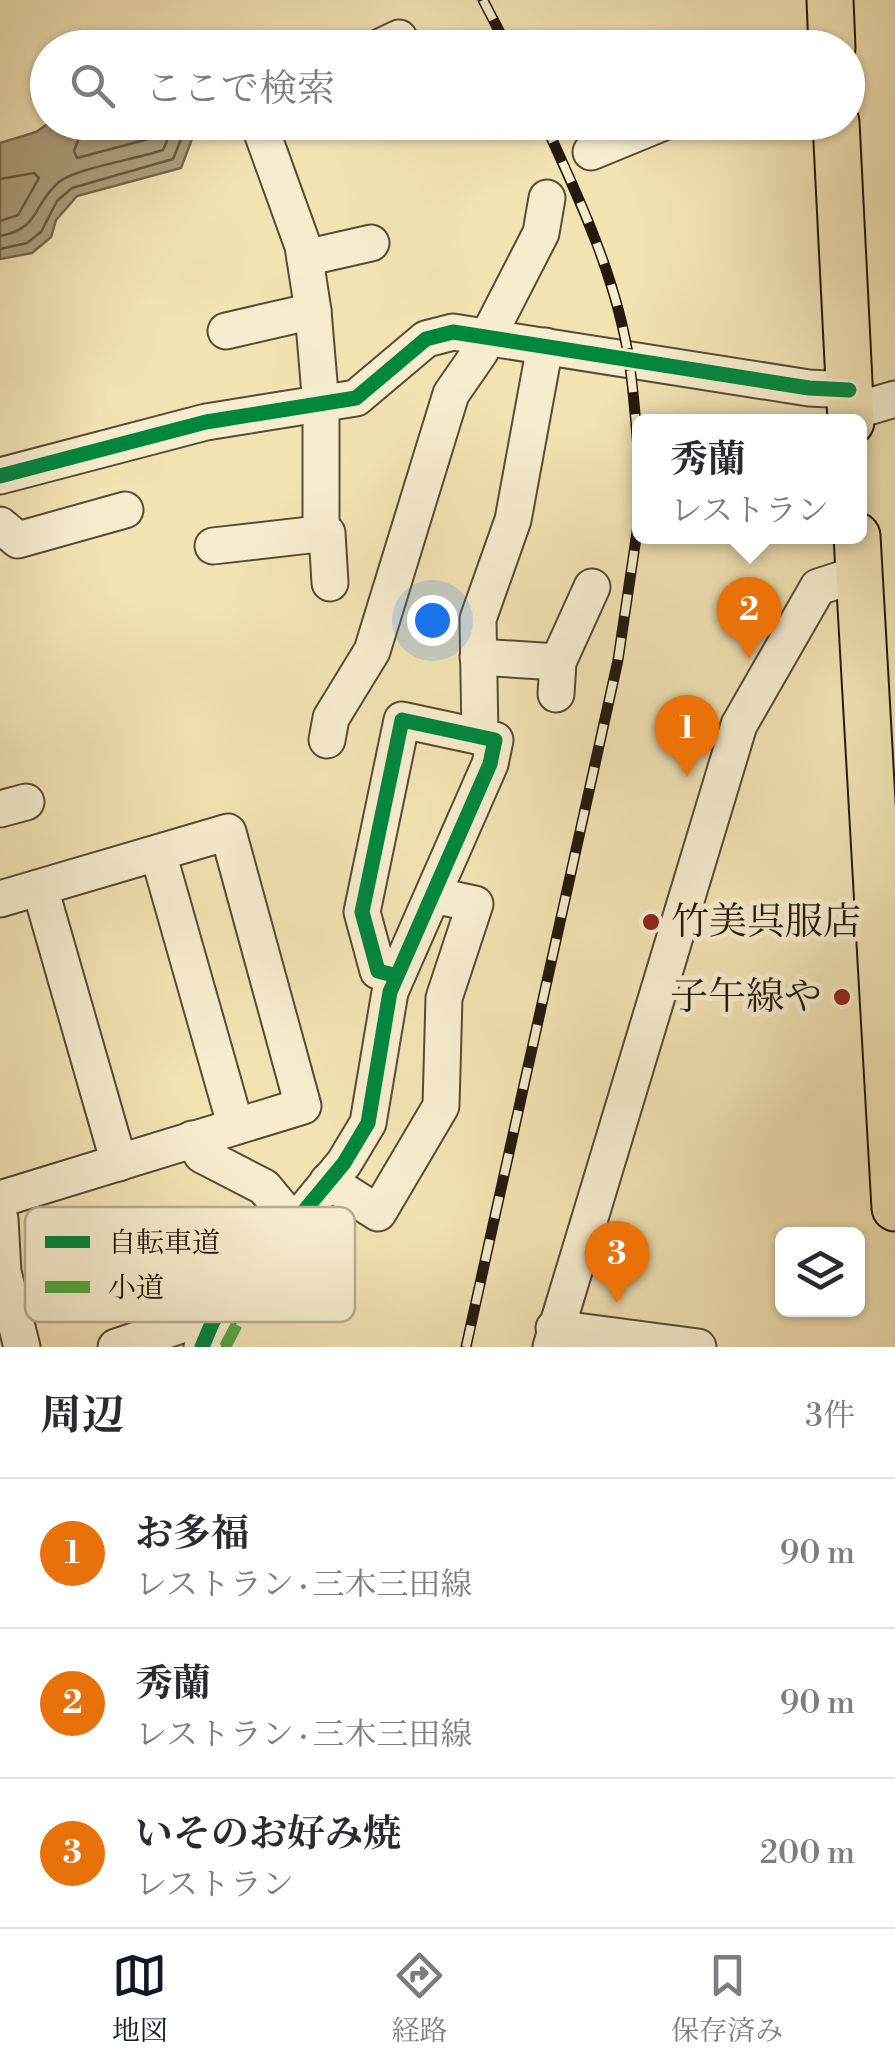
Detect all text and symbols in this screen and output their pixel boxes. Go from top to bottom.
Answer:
search box [30,30,865,140]
icon: search [65,58,120,113]
text: ここで検索 [145,66,335,113]
popup [632,414,867,544]
text: 秀蘭 [670,437,746,484]
text: レストラン [670,491,829,531]
pin: 2 [716,576,782,659]
your location [407,595,458,646]
pin: 1 [654,694,720,777]
place label: 竹美呉服店 [671,899,861,946]
marker: 竹美呉服店 [640,911,662,933]
place label: 子午線や [670,974,822,1021]
marker: 子午線や [831,986,853,1008]
legend [25,1207,355,1322]
pin: 3 [584,1220,650,1303]
text: 自転車道 [108,1226,220,1261]
map controls [775,1227,865,1317]
button: layers [775,1227,865,1317]
text: 小道 [108,1271,164,1306]
text: 周辺 [40,1390,124,1443]
text: 3件 [805,1396,855,1436]
text: お多福 [135,1511,249,1558]
text: 1 [65,1533,80,1573]
text: 90 m [780,1533,855,1573]
text: レストラン · 三木三田線 [135,1565,473,1605]
text: 秀蘭 [135,1661,211,1708]
text: 2 [62,1683,83,1723]
text: 90 m [780,1683,855,1723]
text: レストラン · 三木三田線 [135,1715,473,1755]
text: いそのお好み焼 [135,1811,401,1858]
text: 3 [63,1833,82,1873]
text: 200 m [760,1833,855,1873]
text: レストラン [135,1865,294,1905]
tab: 地図 [112,1948,168,2049]
tab: 経路 [391,1948,447,2049]
tab: 保存済み [671,1948,783,2049]

